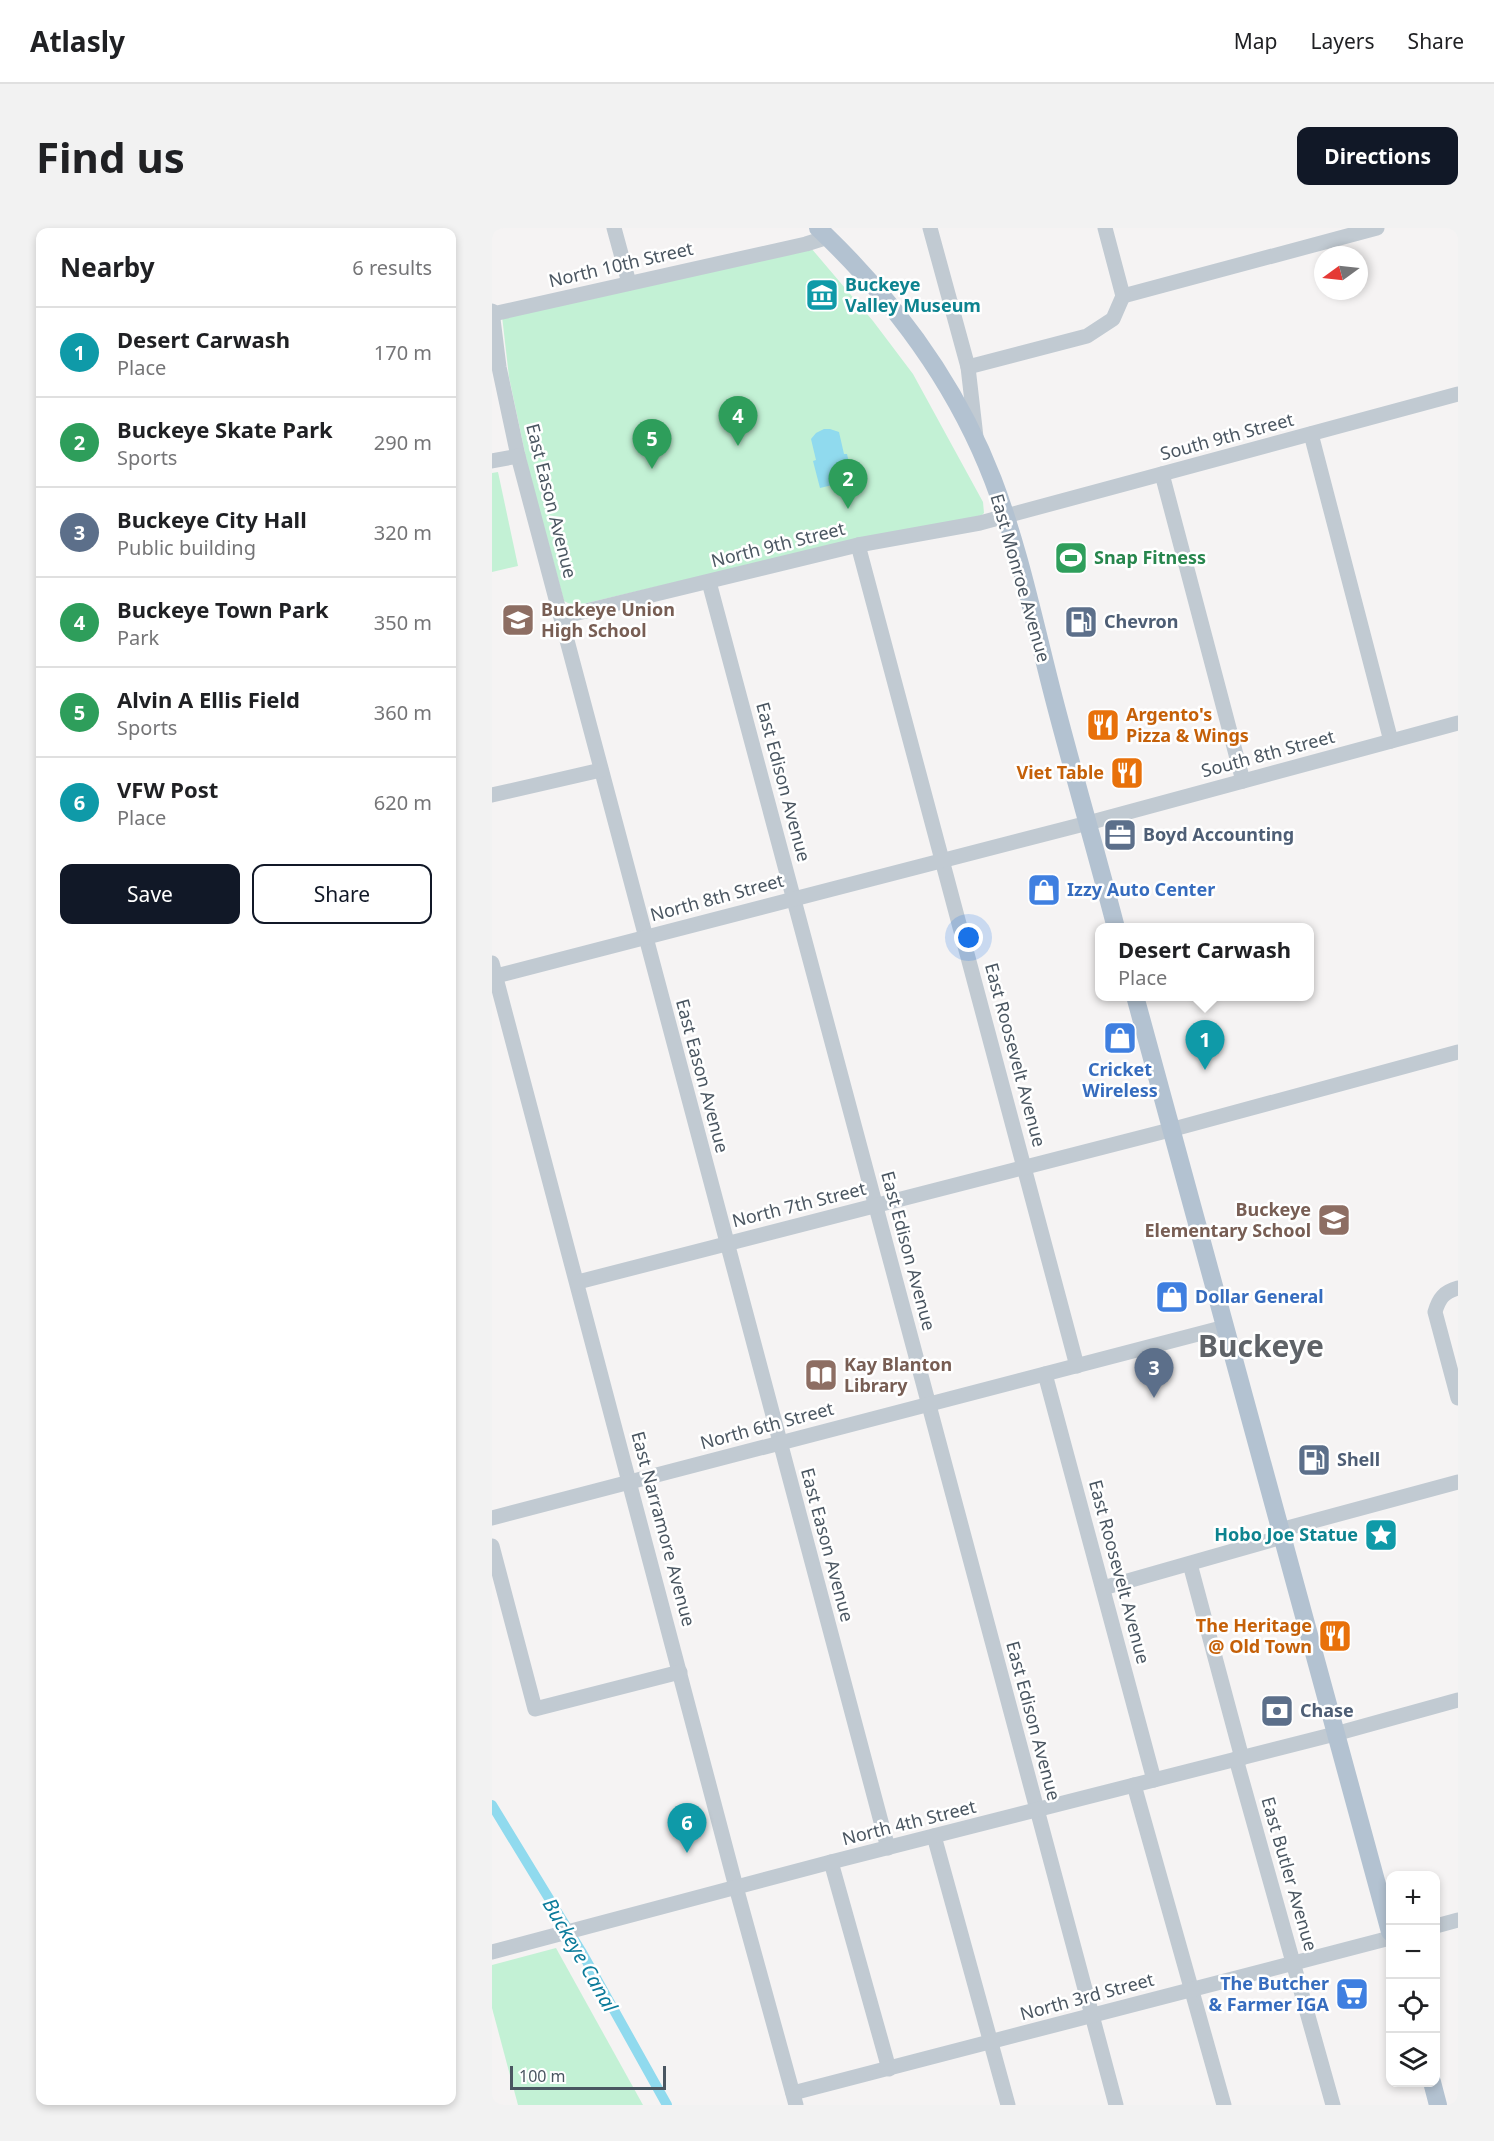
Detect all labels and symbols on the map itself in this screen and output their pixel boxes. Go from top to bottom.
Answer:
street label: North 10th Street [546,236,696,292]
north arrow [1314,246,1368,300]
place label: Buckeye Valley Museum [845,272,981,317]
museum icon: Buckeye Valley Museum [804,277,840,313]
pin: 4 [718,396,758,446]
street label: South 9th Street [1157,407,1297,465]
pin: 5 [632,420,672,469]
street label: East Eason Avenue [521,421,583,581]
pin: 2 [828,460,868,509]
street label: East Monroe Avenue [985,491,1057,665]
street label: North 9th Street [708,516,848,572]
sports icon: Snap Fitness [1053,540,1089,576]
place label: Snap Fitness [1094,545,1206,569]
place label: Buckeye Union High School [541,597,675,642]
school or university icon: Buckeye Union High School [500,602,536,638]
fuel station icon: Chevron [1063,604,1099,640]
place label: Chevron [1104,609,1179,633]
street label: East Edison Avenue [751,699,817,864]
place label: Argento's Pizza & Wings [1126,702,1249,747]
restaurant icon: Argento's Pizza & Wings [1085,707,1121,743]
street label: South 8th Street [1198,724,1338,782]
restaurant icon: Viet Table [1109,755,1145,791]
place label: Viet Table [1016,760,1104,784]
office icon: Boyd Accounting [1102,817,1138,853]
place label: Boyd Accounting [1143,822,1294,846]
street label: North 8th Street [647,868,787,926]
shop icon: Izzy Auto Center [1026,872,1062,908]
place label: Izzy Auto Center [1067,877,1215,901]
your location [954,923,983,952]
street label: East Roosevelt Avenue [980,960,1052,1149]
street label: East Eason Avenue [671,996,735,1155]
shop icon: Cricket Wireless [1102,1020,1138,1056]
pin: 1 [1186,1020,1224,1070]
place label: Cricket Wireless [1082,1057,1158,1102]
street label: East Edison Avenue [876,1168,942,1333]
street label: North 7th Street [729,1176,869,1232]
place label: Buckeye Elementary School [1144,1197,1311,1242]
school or university icon: Buckeye Elementary School [1316,1202,1352,1238]
shop icon: Dollar General [1154,1279,1190,1315]
place label: Dollar General [1195,1284,1324,1308]
district label: Buckeye [1198,1325,1324,1366]
pin: 3 [1134,1348,1174,1398]
place label: Kay Blanton Library [844,1352,952,1397]
library icon: Kay Blanton Library [803,1357,839,1393]
street label: North 6th Street [697,1396,837,1454]
street label: East Narramore Avenue [626,1428,702,1629]
fuel station icon: Shell [1296,1442,1332,1478]
place label: Shell [1337,1447,1380,1471]
street label: East Eason Avenue [796,1465,860,1624]
street label: East Roosevelt Avenue [1084,1477,1156,1666]
place icon: Hobo Joe Statue [1363,1517,1399,1553]
place label: Hobo Joe Statue [1214,1522,1358,1546]
place label: The Heritage @ Old Town [1196,1613,1312,1658]
restaurant icon: The Heritage @ Old Town [1317,1618,1353,1654]
street label: East Edison Avenue [1001,1638,1067,1803]
bank icon: Chase [1259,1693,1295,1729]
place label: Chase [1300,1698,1354,1722]
street label: North 4th Street [839,1794,979,1850]
street label: East Butler Avenue [1256,1794,1323,1954]
pin: 6 [668,1804,706,1853]
water label: Buckeye Canal [537,1893,624,2017]
street label: North 3rd Street [1017,1966,1157,2025]
place label: The Butcher & Farmer IGA [1209,1971,1330,2016]
supermarket icon: The Butcher & Farmer IGA [1334,1976,1370,2012]
scale bar [510,2063,666,2090]

